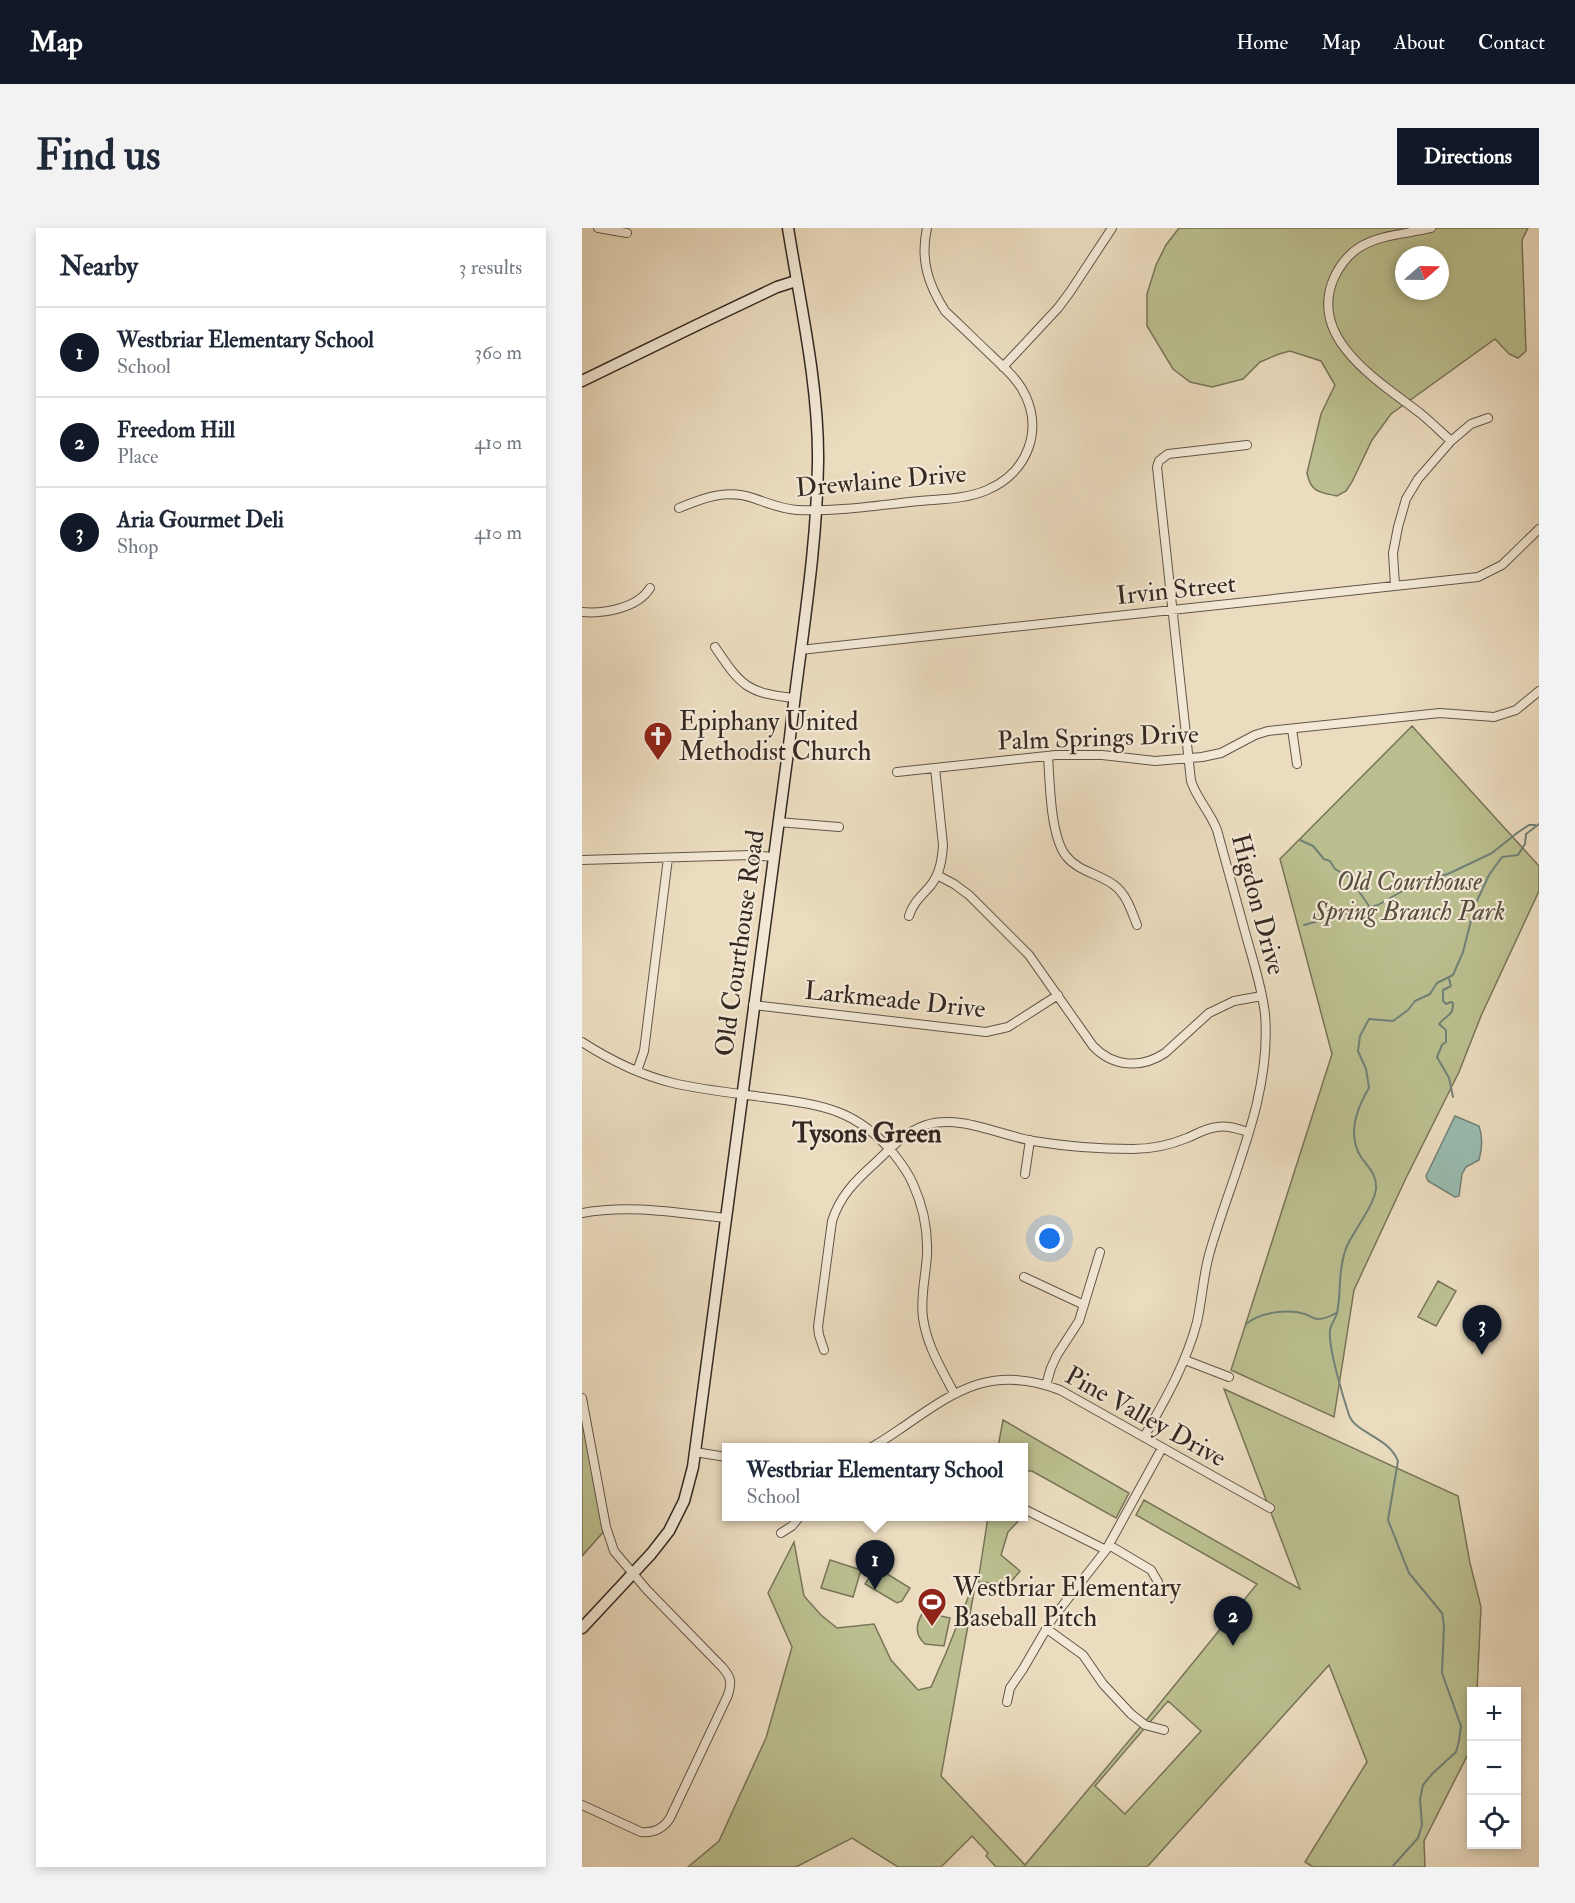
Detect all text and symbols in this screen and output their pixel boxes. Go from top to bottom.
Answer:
text: Map [30,25,83,60]
text: Home [1236,29,1288,56]
text: Map [1321,29,1361,56]
text: About [1394,29,1445,56]
text: Contact [1478,29,1545,56]
button: Directions [1397,128,1539,185]
text: Find us [36,130,160,182]
north arrow [1395,246,1449,300]
text: Nearby [60,251,138,283]
text: 3 results [459,255,522,280]
text: Westbriar Elementary School [117,326,374,354]
text: 1 [76,340,83,365]
text: 360 m [474,340,522,365]
text: School [117,354,171,379]
text: Freedom Hill [117,416,235,444]
text: 2 [74,430,85,455]
text: 410 m [474,430,522,455]
text: Place [117,444,158,469]
street label: Drewlaine Drive [794,458,968,504]
text: Aria Gourmet Deli [117,506,284,534]
text: 3 [76,520,83,545]
text: 410 m [474,520,522,545]
text: Shop [117,534,158,559]
street label: Irvin Street [1115,568,1238,612]
place label: Epiphany United Methodist Church [679,706,872,768]
street label: Palm Springs Drive [997,718,1200,759]
church icon: Epiphany United Methodist Church [642,720,674,762]
street label: Old Courthouse Road [708,828,772,1058]
street label: Higdon Drive [1224,830,1292,978]
park label: Old Courthouse Spring Branch Park [1312,866,1505,928]
street label: Larkmeade Drive [803,975,987,1025]
district label: Tysons Green [791,1117,942,1151]
your location [1035,1224,1064,1253]
pin: 3 [1462,1306,1502,1355]
street label: Pine Valley Drive [1059,1359,1232,1474]
popup [722,1443,1028,1521]
text: Westbriar Elementary School [747,1456,1003,1484]
text: School [747,1484,800,1509]
pin: 1 [856,1540,894,1590]
place label: Westbriar Elementary Baseball Pitch [952,1572,1182,1634]
sports icon: Westbriar Elementary Baseball Pitch [916,1586,948,1628]
pin: 2 [1214,1596,1252,1646]
map controls [1467,1687,1521,1849]
button: + [1467,1687,1521,1741]
button: − [1467,1741,1521,1795]
button: locate [1467,1795,1521,1849]

